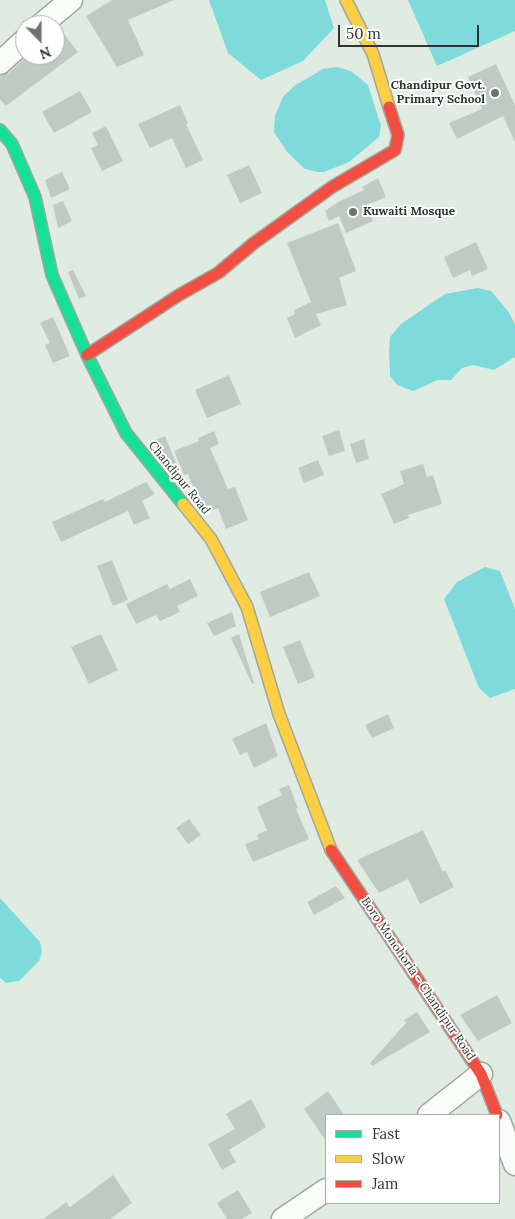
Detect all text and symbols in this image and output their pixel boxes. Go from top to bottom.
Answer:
north arrow [15,15,65,65]
scale bar [340,15,481,47]
text: 50 m [346,24,381,43]
text: N [37,43,54,63]
place label: Chandipur Govt. Primary School [391,79,485,107]
marker: Chandipur Govt. Primary School [489,87,501,99]
place label: Kuwaiti Mosque [363,205,455,219]
marker: Kuwaiti Mosque [347,206,359,218]
street label: Chandipur Road [145,438,213,518]
street label: Boro Monohoria - Chandipur Road [358,895,478,1063]
legend [325,1114,500,1204]
text: Fast [372,1124,400,1143]
text: Slow [372,1149,405,1168]
text: Jam [372,1174,399,1193]

